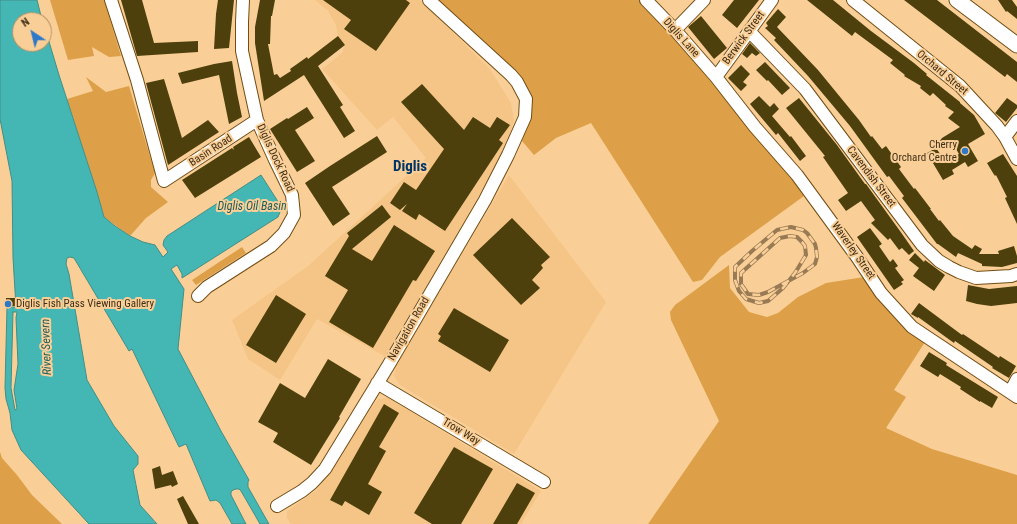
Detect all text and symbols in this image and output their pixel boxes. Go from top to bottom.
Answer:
street label: Berwick Street [720,9,768,67]
north arrow [12,12,52,52]
text: N [19,15,32,30]
street label: Diglis Lane [660,16,702,60]
street label: Orchard Street [914,48,970,98]
street label: Diglis Dock Road [254,122,296,194]
street label: Basin Road [187,132,235,170]
place label: Cherry Orchard Centre [892,138,957,164]
street label: Cavendish Street [844,144,898,210]
marker: Cherry Orchard Centre [960,146,970,156]
district label: Diglis [393,158,427,176]
water label: Diglis Oil Basin [217,200,287,214]
street label: Waverley Street [828,220,878,282]
street label: Navigation Road [385,295,433,363]
place label: Diglis Fish Pass Viewing Gallery [16,297,154,311]
marker: Diglis Fish Pass Viewing Gallery [3,299,13,309]
water label: River Severn [39,319,55,375]
street label: Trow Way [440,416,482,448]

